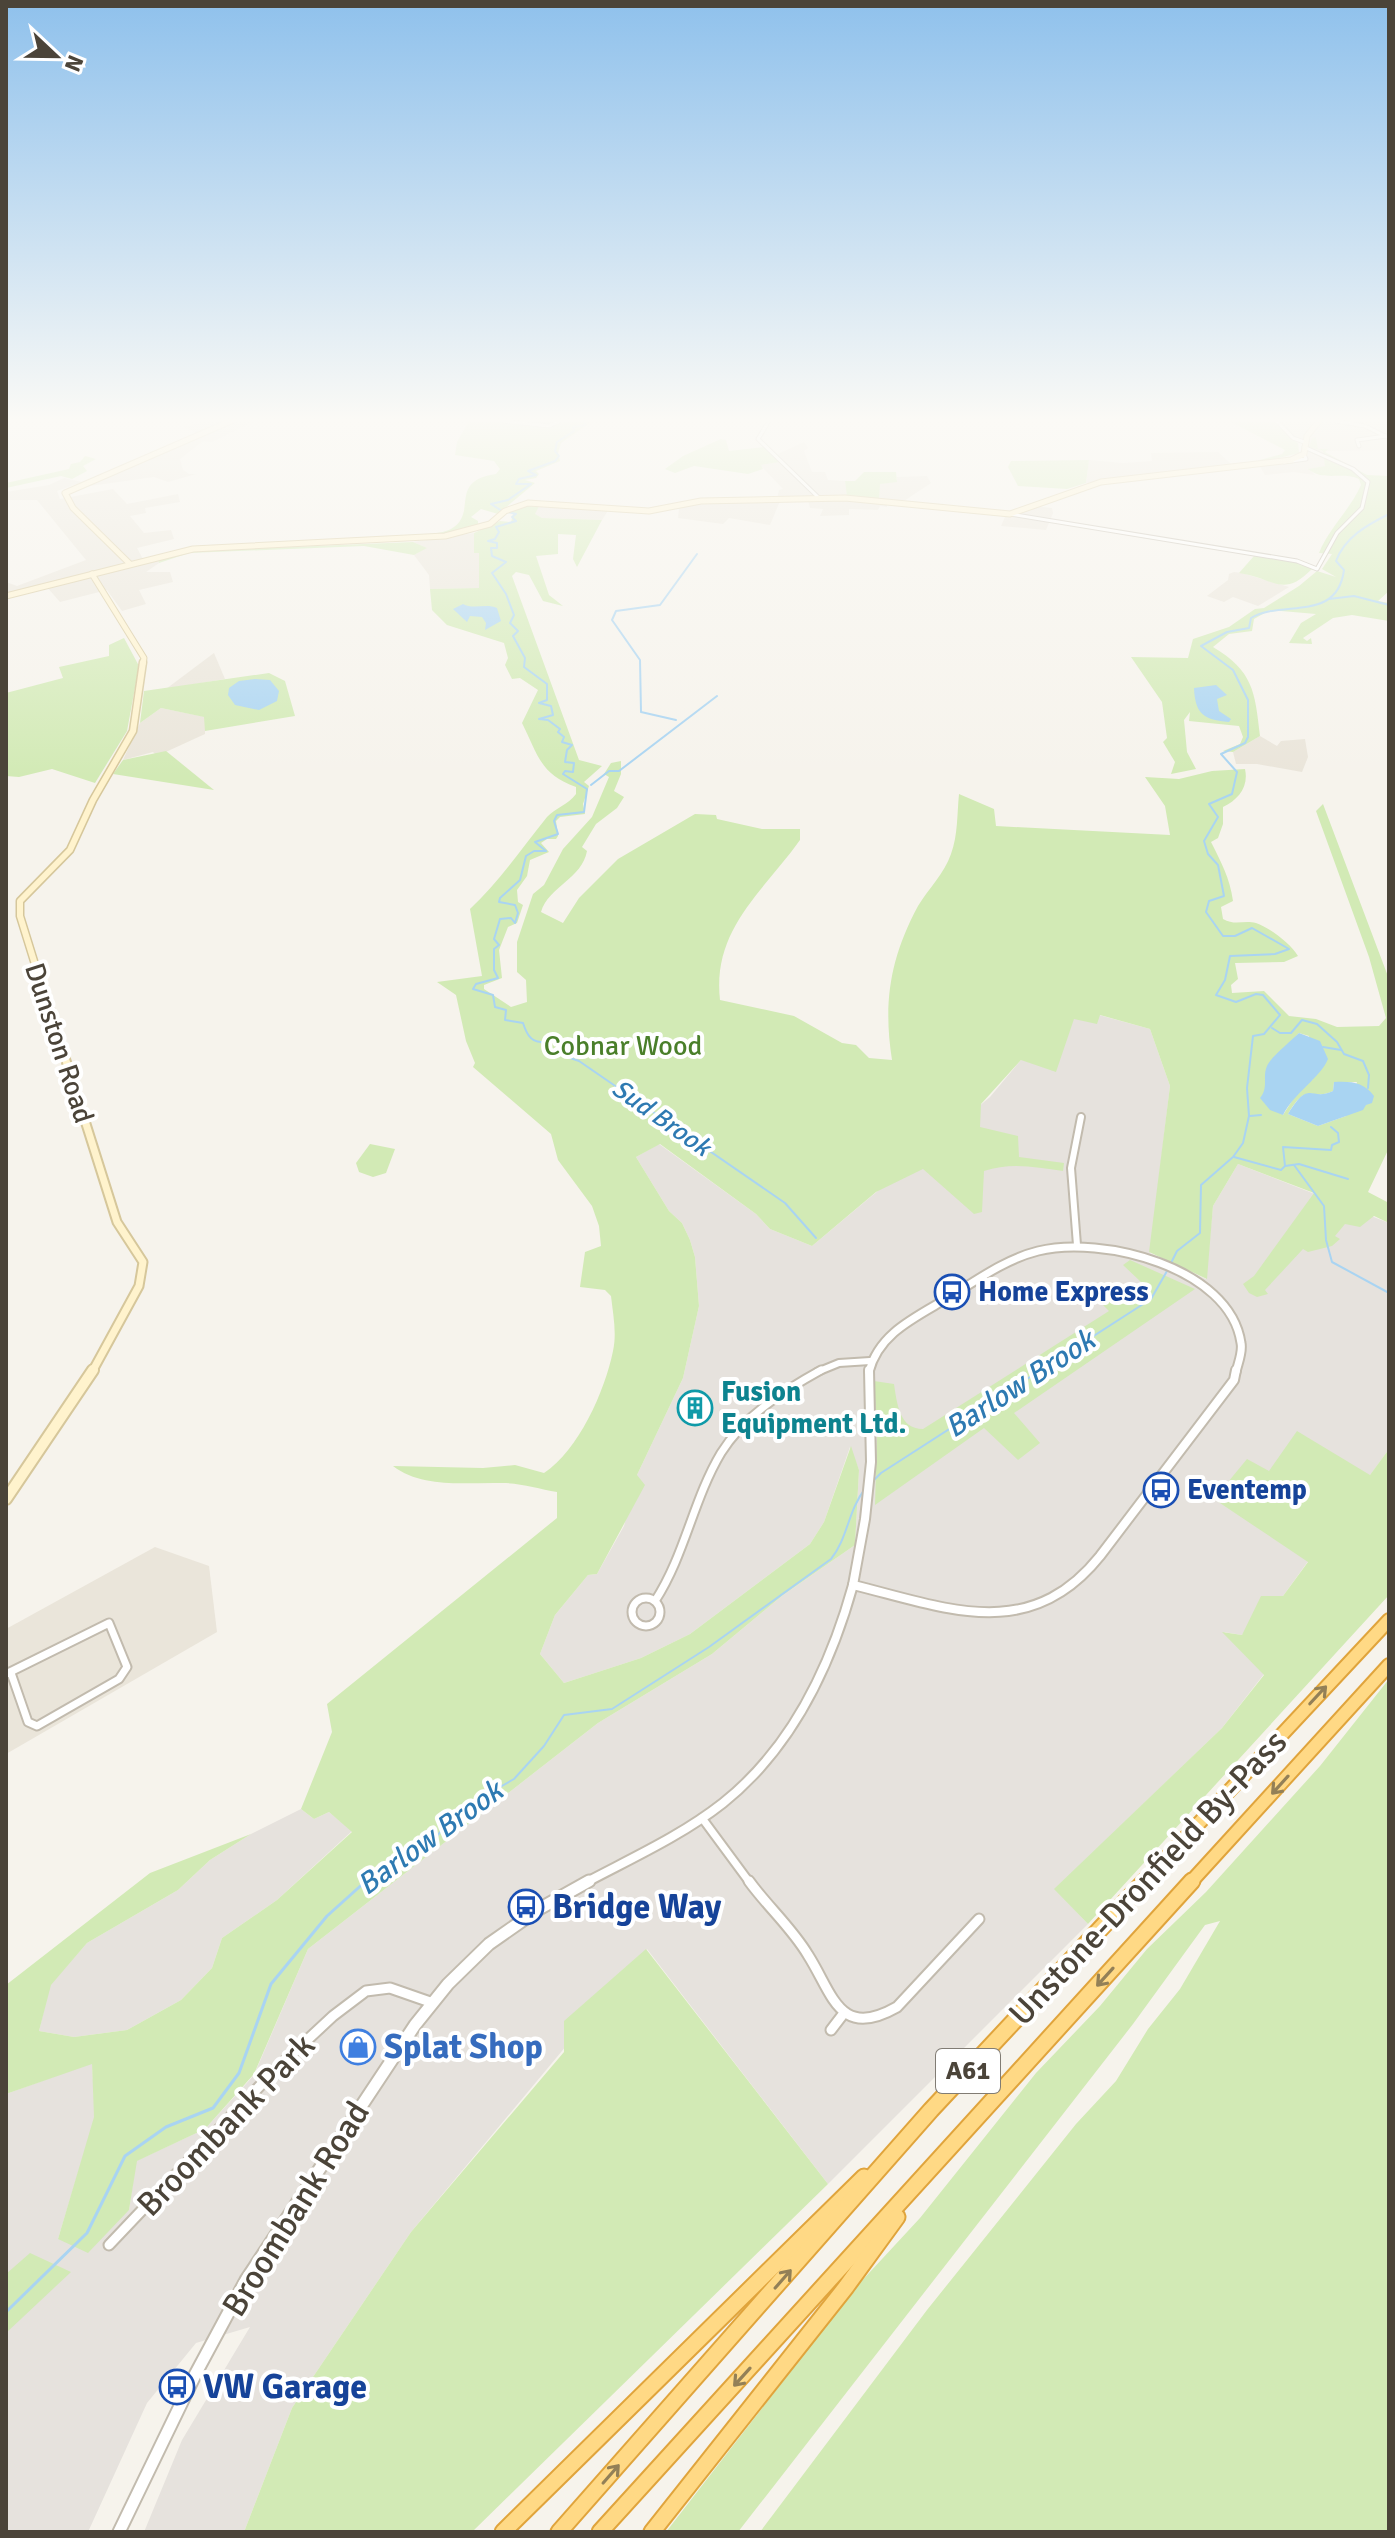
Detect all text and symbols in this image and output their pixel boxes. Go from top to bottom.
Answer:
north arrow [16,16,96,96]
text: N [59,51,89,75]
street label: Dunston Road [17,959,101,1127]
park label: Cobnar Wood [544,1029,702,1063]
water label: Sud Brook [606,1073,718,1165]
bus stop icon: Home Express [933,1273,971,1311]
place label: Home Express [978,1275,1149,1309]
water label: Barlow Brook [938,1320,1104,1446]
place label: Fusion Equipment Ltd. [721,1375,907,1441]
building icon: Fusion Equipment Ltd. [676,1389,714,1427]
bus stop icon: Eventemp [1142,1471,1180,1509]
place label: Eventemp [1187,1473,1307,1507]
one-way arrow [1309,1686,1327,1706]
street label: Unstone-Dronfield By-Pass [1000,1722,1296,2034]
water label: Barlow Brook [350,1771,512,1903]
one-way arrow [1271,1774,1289,1794]
place label: Bridge Way [552,1886,722,1928]
bus stop icon: Bridge Way [507,1888,545,1926]
one-way arrow [1097,1967,1115,1987]
street label: Broombank Park [128,2025,324,2225]
place label: Splat Shop [384,2026,543,2068]
shop icon: Splat Shop [339,2028,377,2066]
road number: A61 [936,2049,1000,2093]
street label: Broombank Road [213,2094,379,2324]
one-way arrow [773,2269,791,2289]
place label: VW Garage [203,2366,367,2408]
one-way arrow [733,2367,752,2387]
bus stop icon: VW Garage [158,2368,196,2406]
one-way arrow [601,2464,619,2484]

